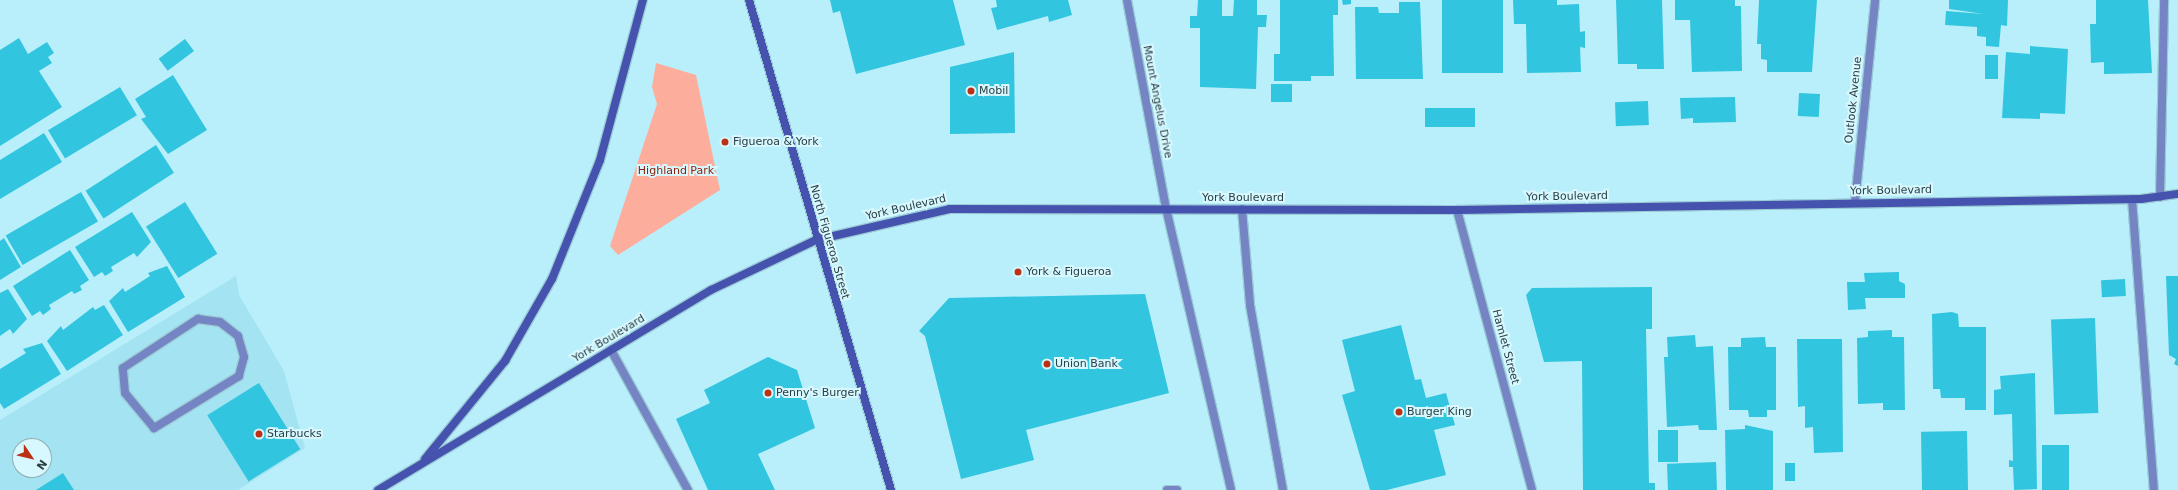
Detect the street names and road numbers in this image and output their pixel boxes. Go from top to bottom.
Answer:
street label: Mount Angelus Drive [1140,44,1174,160]
street label: Outlook Avenue [1843,56,1865,144]
street label: North Figueroa Street [806,183,852,301]
street label: York Boulevard [1850,184,1932,198]
street label: York Boulevard [1526,190,1608,204]
street label: York Boulevard [1202,191,1284,205]
street label: York Boulevard [865,192,947,224]
street label: Hamlet Street [1489,308,1521,386]
street label: York Boulevard [570,312,648,366]

